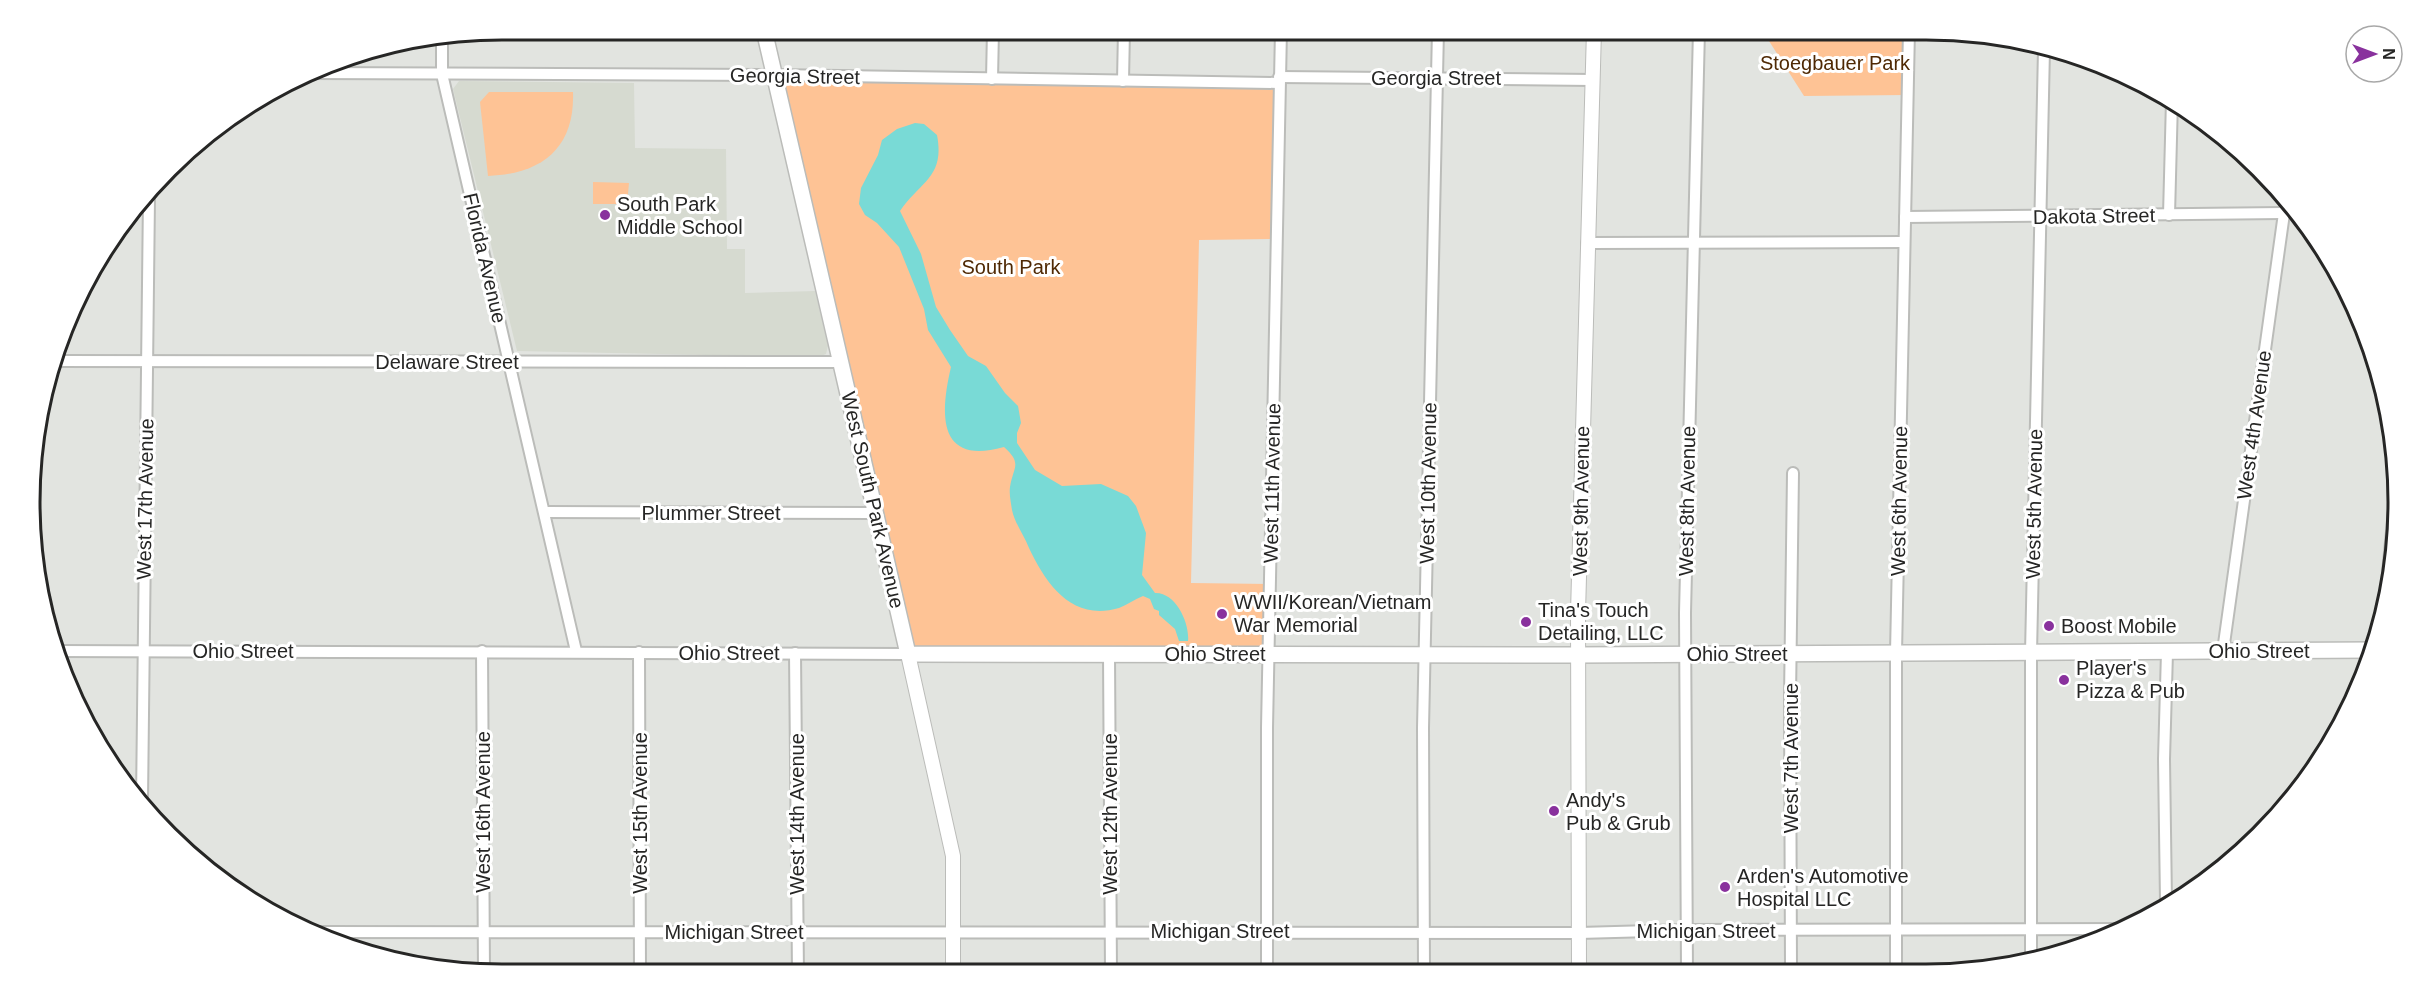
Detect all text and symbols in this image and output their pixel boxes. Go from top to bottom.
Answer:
north arrow [2344,24,2404,84]
text: N [2380,48,2397,60]
park label: Stoegbauer Park [1760,52,1911,74]
street label: Georgia Street [730,64,861,88]
street label: Georgia Street [1371,67,1501,89]
street label: Florida Avenue [459,191,511,325]
place label: South Park Middle School [617,193,743,238]
street label: Dakota Street [2033,204,2156,228]
marker: South Park Middle School [598,208,612,222]
park label: South Park [962,256,1061,278]
street label: West 4th Avenue [2233,349,2275,501]
street label: Delaware Street [375,351,519,373]
street label: West South Park Avenue [837,390,909,610]
street label: West 10th Avenue [1416,402,1440,564]
street label: West 11th Avenue [1260,403,1284,563]
street label: West 17th Avenue [133,418,157,580]
street label: West 9th Avenue [1569,426,1593,576]
street label: West 8th Avenue [1675,426,1699,576]
street label: West 6th Avenue [1887,426,1911,576]
street label: West 5th Avenue [2022,429,2046,579]
street label: Plummer Street [642,502,781,524]
place label: WWII/Korean/Vietnam War Memorial [1234,591,1431,636]
place label: Tina's Touch Detailing, LLC [1538,599,1664,644]
marker: WWII/Korean/Vietnam War Memorial [1215,607,1229,621]
marker: Tina's Touch Detailing, LLC [1519,615,1533,629]
place label: Boost Mobile [2061,615,2177,637]
marker: Boost Mobile [2042,619,2056,633]
street label: Ohio Street [192,640,294,662]
street label: Ohio Street [2208,640,2310,662]
street label: Ohio Street [678,642,780,664]
street label: Ohio Street [1164,643,1266,665]
street label: Ohio Street [1686,643,1788,665]
place label: Player's Pizza & Pub [2076,657,2185,702]
marker: Player's Pizza & Pub [2057,673,2071,687]
street label: West 7th Avenue [1780,683,1802,833]
street label: West 16th Avenue [472,731,494,893]
street label: West 15th Avenue [629,732,651,894]
street label: West 14th Avenue [786,733,808,895]
street label: West 12th Avenue [1099,733,1121,895]
place label: Andy's Pub & Grub [1566,789,1671,834]
marker: Andy's Pub & Grub [1547,804,1561,818]
place label: Arden's Automotive Hospital LLC [1737,865,1909,910]
marker: Arden's Automotive Hospital LLC [1718,880,1732,894]
street label: Michigan Street [1151,920,1290,942]
street label: Michigan Street [1637,920,1776,942]
street label: Michigan Street [665,921,804,943]

